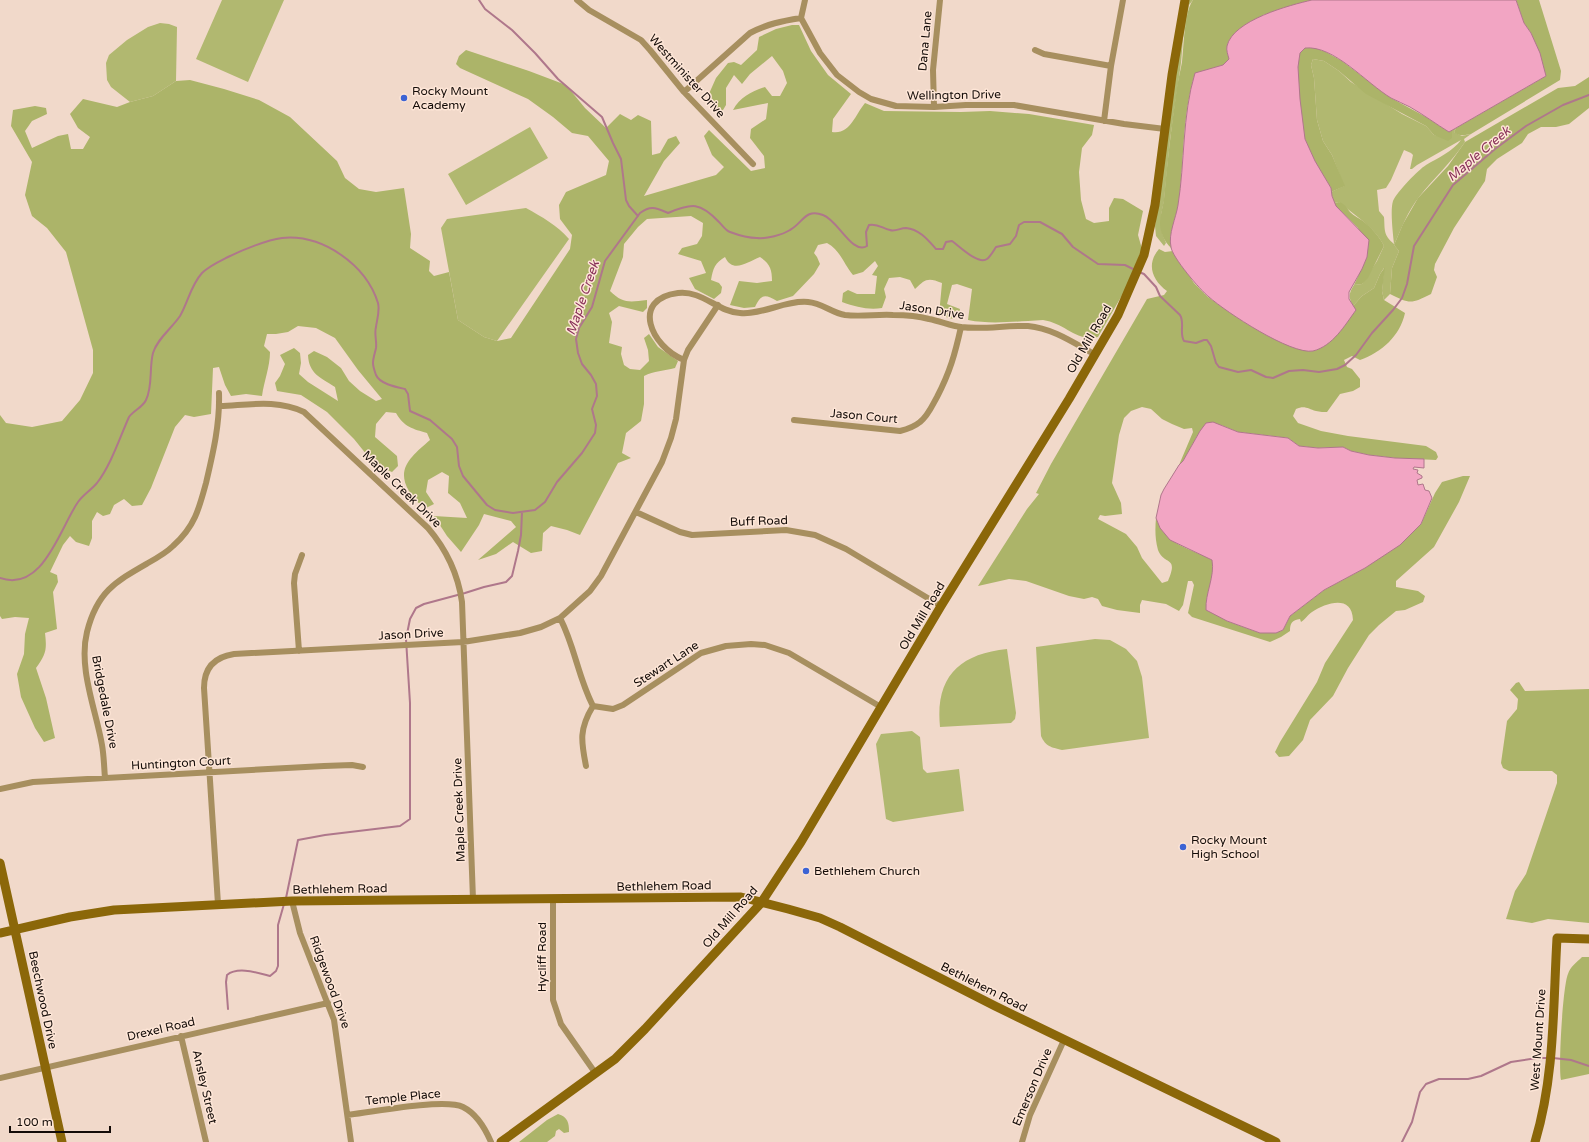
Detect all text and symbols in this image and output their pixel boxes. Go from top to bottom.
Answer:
street label: Dana Lane [915,10,935,72]
street label: Westminister Drive [646,31,728,121]
place label: Rocky Mount Academy [412,84,489,112]
street label: Wellington Drive [907,87,1001,103]
marker: Rocky Mount Academy [399,93,409,103]
water label: Maple Creek [1444,122,1515,185]
water label: Maple Creek [563,258,603,337]
street label: Jason Drive [899,298,966,322]
street label: Old Mill Road [1064,302,1114,376]
street label: Jason Court [830,406,899,426]
street label: Maple Creek Drive [360,448,445,530]
street label: Buff Road [730,513,788,529]
street label: Old Mill Road [896,579,948,653]
street label: Jason Drive [378,625,444,643]
street label: Stewart Lane [631,638,701,690]
street label: Bridgedale Drive [89,654,121,750]
street label: Huntington Court [131,753,232,773]
street label: Maple Creek Drive [450,757,468,862]
place label: Rocky Mount High School [1191,833,1268,861]
marker: Rocky Mount High School [1178,842,1188,852]
place label: Bethlehem Church [814,864,920,878]
marker: Bethlehem Church [801,866,811,876]
street label: Bethlehem Road [616,878,712,894]
street label: Bethlehem Road [292,881,388,897]
street label: Old Mill Road [699,883,761,951]
street label: Hycliff Road [535,922,549,992]
street label: Ridgewood Drive [307,934,353,1030]
street label: Beechwood Drive [26,950,60,1050]
street label: Bethlehem Road [938,959,1030,1015]
street label: West Mount Drive [1527,988,1549,1091]
street label: Drexel Road [126,1014,196,1044]
street label: Emerson Drive [1009,1046,1055,1128]
street label: Ansley Street [190,1049,220,1126]
street label: Temple Place [365,1086,442,1108]
scale bar [10,1108,110,1134]
text: 100 m [16,1115,53,1129]

